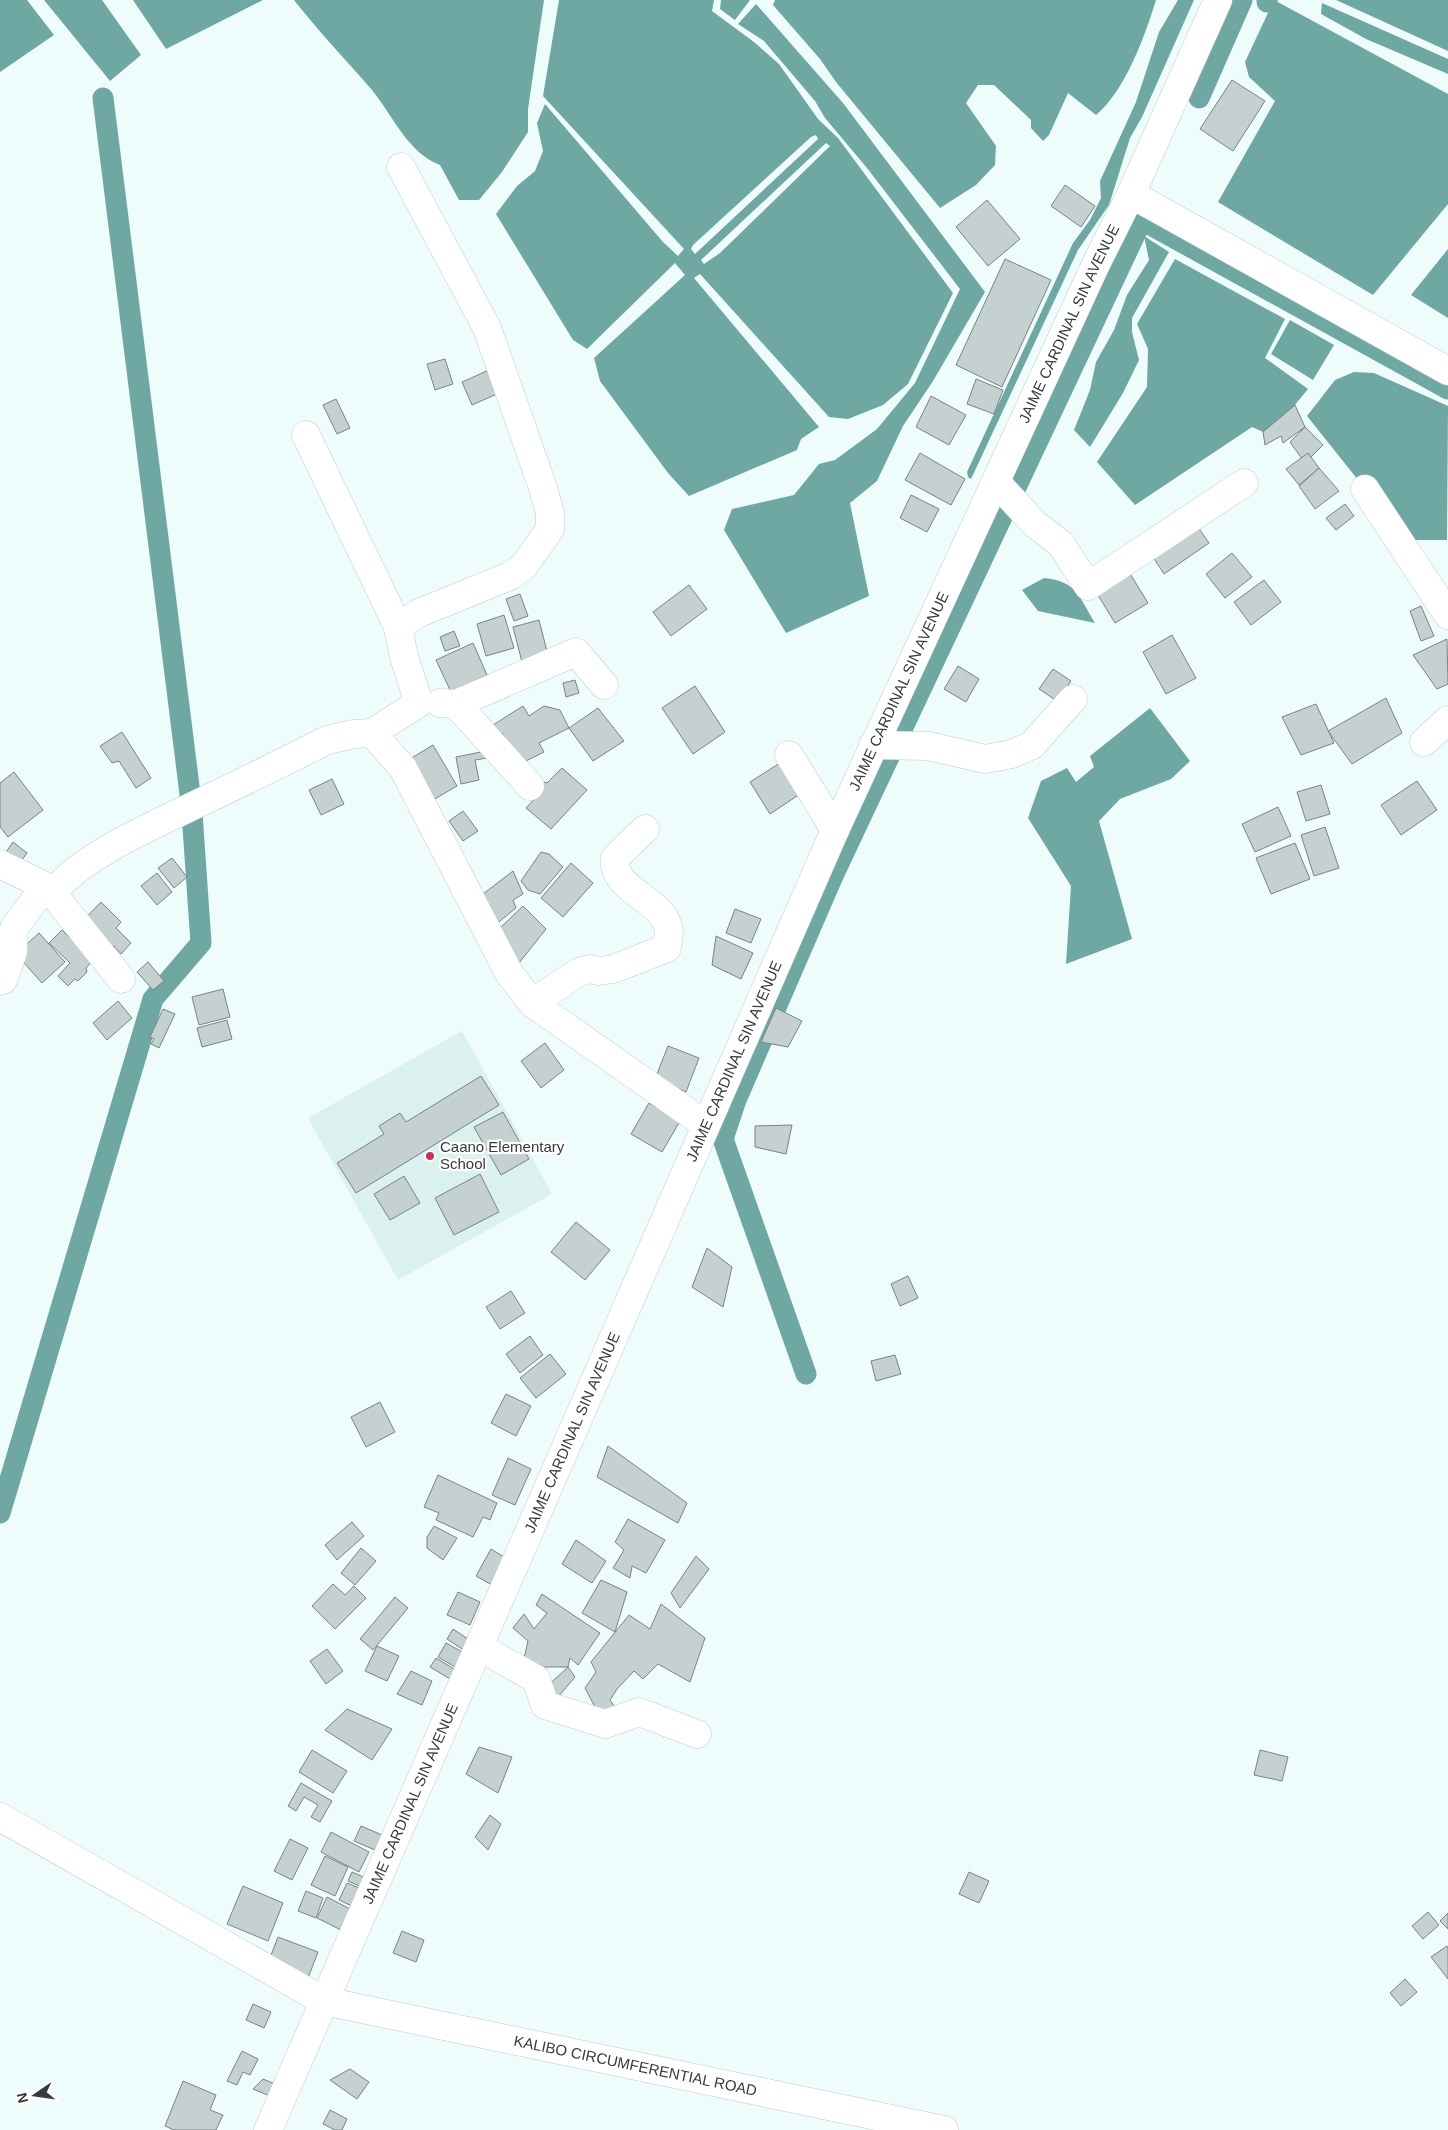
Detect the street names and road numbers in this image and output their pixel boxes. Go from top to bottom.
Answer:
street label: JAIME CARDINAL SIN AVENUE [1015,222,1122,425]
street label: JAIME CARDINAL SIN AVENUE [845,589,952,793]
street label: JAIME CARDINAL SIN AVENUE [683,958,785,1164]
street label: JAIME CARDINAL SIN AVENUE [521,1329,623,1535]
street label: JAIME CARDINAL SIN AVENUE [359,1701,461,1906]
street label: KALIBO CIRCUMFERENTIAL ROAD [512,2032,759,2099]

